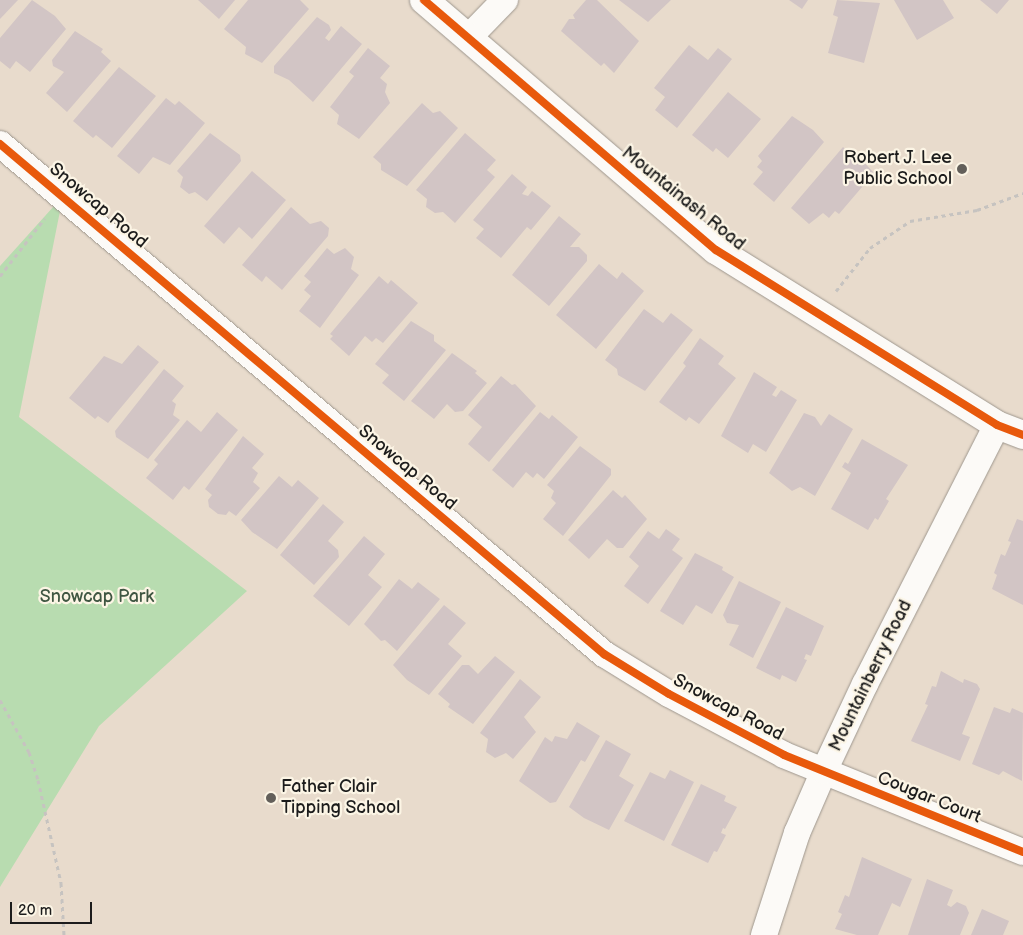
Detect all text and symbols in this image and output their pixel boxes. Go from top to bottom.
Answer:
street label: Mountainash Road [617,143,749,255]
place label: Robert J. Lee Public School [843,148,952,190]
street label: Snowcap Road [44,159,152,253]
marker: Robert J. Lee Public School [956,163,968,175]
street label: Snowcap Road [353,421,461,515]
park label: Snowcap Park [40,586,154,608]
street label: Mountainberry Road [825,596,917,756]
street label: Snowcap Road [669,670,787,746]
street label: Cougar Court [874,767,984,829]
place label: Father Clair Tipping School [281,777,401,820]
marker: Father Clair Tipping School [265,792,277,804]
scale bar [12,892,95,924]
text: 20 m [18,901,52,920]

